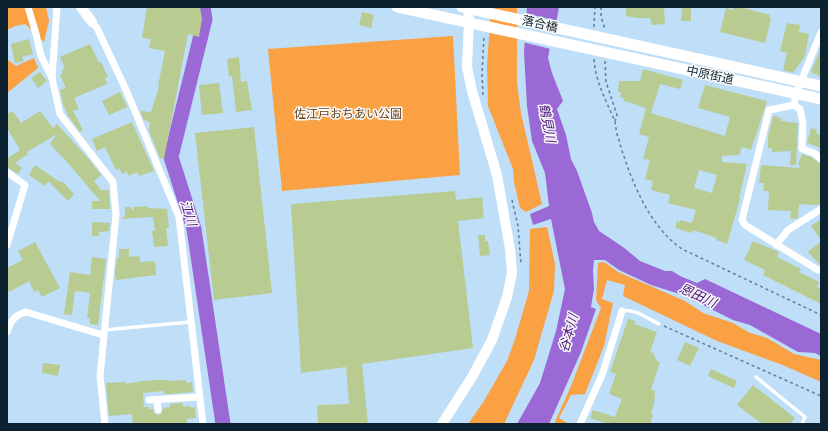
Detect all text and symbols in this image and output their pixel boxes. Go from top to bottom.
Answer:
street label: 落合橋 [521,12,559,36]
street label: 中原街道 [685,62,735,88]
water label: 鶴見川 [535,102,560,146]
park label: 佐江戸おちあい公園 [294,106,402,122]
water label: 江川 [177,198,201,230]
water label: 恩田川 [677,280,721,312]
water label: 谷本川 [555,310,583,354]

